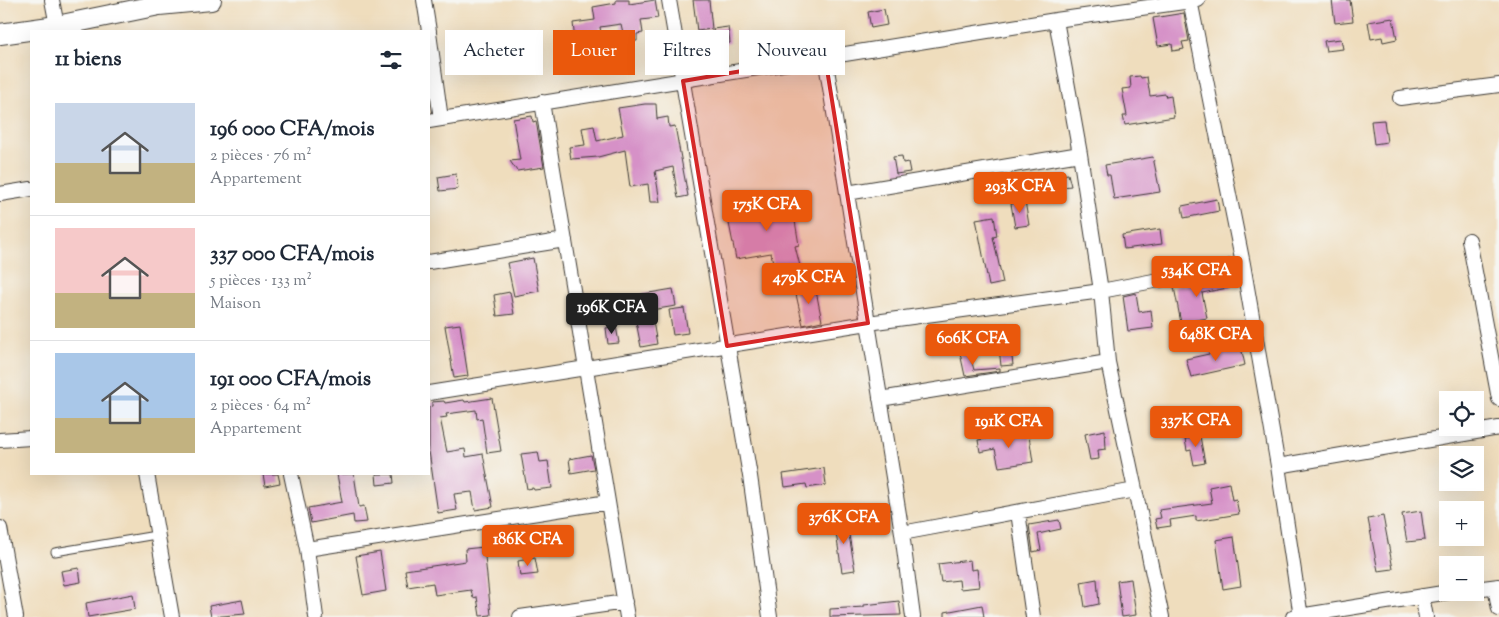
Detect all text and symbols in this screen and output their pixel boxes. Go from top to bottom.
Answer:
chip: Acheter [445,30,543,75]
chip: Louer [553,30,635,75]
chip: Filtres [645,30,729,75]
chip: Nouveau [739,30,845,75]
text: 11 biens [55,45,122,75]
icon: filters [377,46,405,74]
text: 196 000 CFA/mois [210,115,374,145]
icon: home [95,123,155,183]
text: 2 pièces · 76 m² [210,145,312,168]
text: Appartement [210,168,302,191]
pin: 293K CFA [968,172,1072,214]
text: 293K CFA [985,176,1055,199]
pin: 175K CFA [715,190,819,232]
text: 175K CFA [733,194,801,217]
text: 337 000 CFA/mois [210,240,374,270]
icon: home [95,248,155,308]
pin: 534K CFA [1145,256,1249,298]
text: 534K CFA [1163,260,1231,283]
pin: 479K CFA [757,262,861,305]
text: 479K CFA [773,267,845,290]
text: 5 pièces · 133 m² [210,270,312,293]
pin: 196K CFA [560,292,664,335]
text: Maison [210,293,261,316]
text: 196K CFA [577,297,647,320]
pin: 648K CFA [1164,320,1268,362]
pin: 606K CFA [921,324,1025,366]
text: 648K CFA [1180,324,1252,347]
text: 606K CFA [936,328,1010,351]
text: 191 000 CFA/mois [210,365,371,395]
icon: home [95,373,155,433]
map controls [1439,391,1484,601]
button: locate [1439,391,1484,436]
text: 2 pièces · 64 m² [210,395,311,418]
pin: 191K CFA [957,406,1061,449]
pin: 337K CFA [1144,406,1248,448]
text: 337K CFA [1161,410,1231,433]
text: 191K CFA [975,411,1043,434]
text: Appartement [210,418,302,441]
button: layers [1439,446,1484,491]
button: + [1439,501,1484,546]
pin: 376K CFA [792,502,896,545]
text: 376K CFA [808,507,880,530]
pin: 186K CFA [476,524,580,567]
text: 186K CFA [493,529,563,552]
button: − [1439,556,1484,601]

